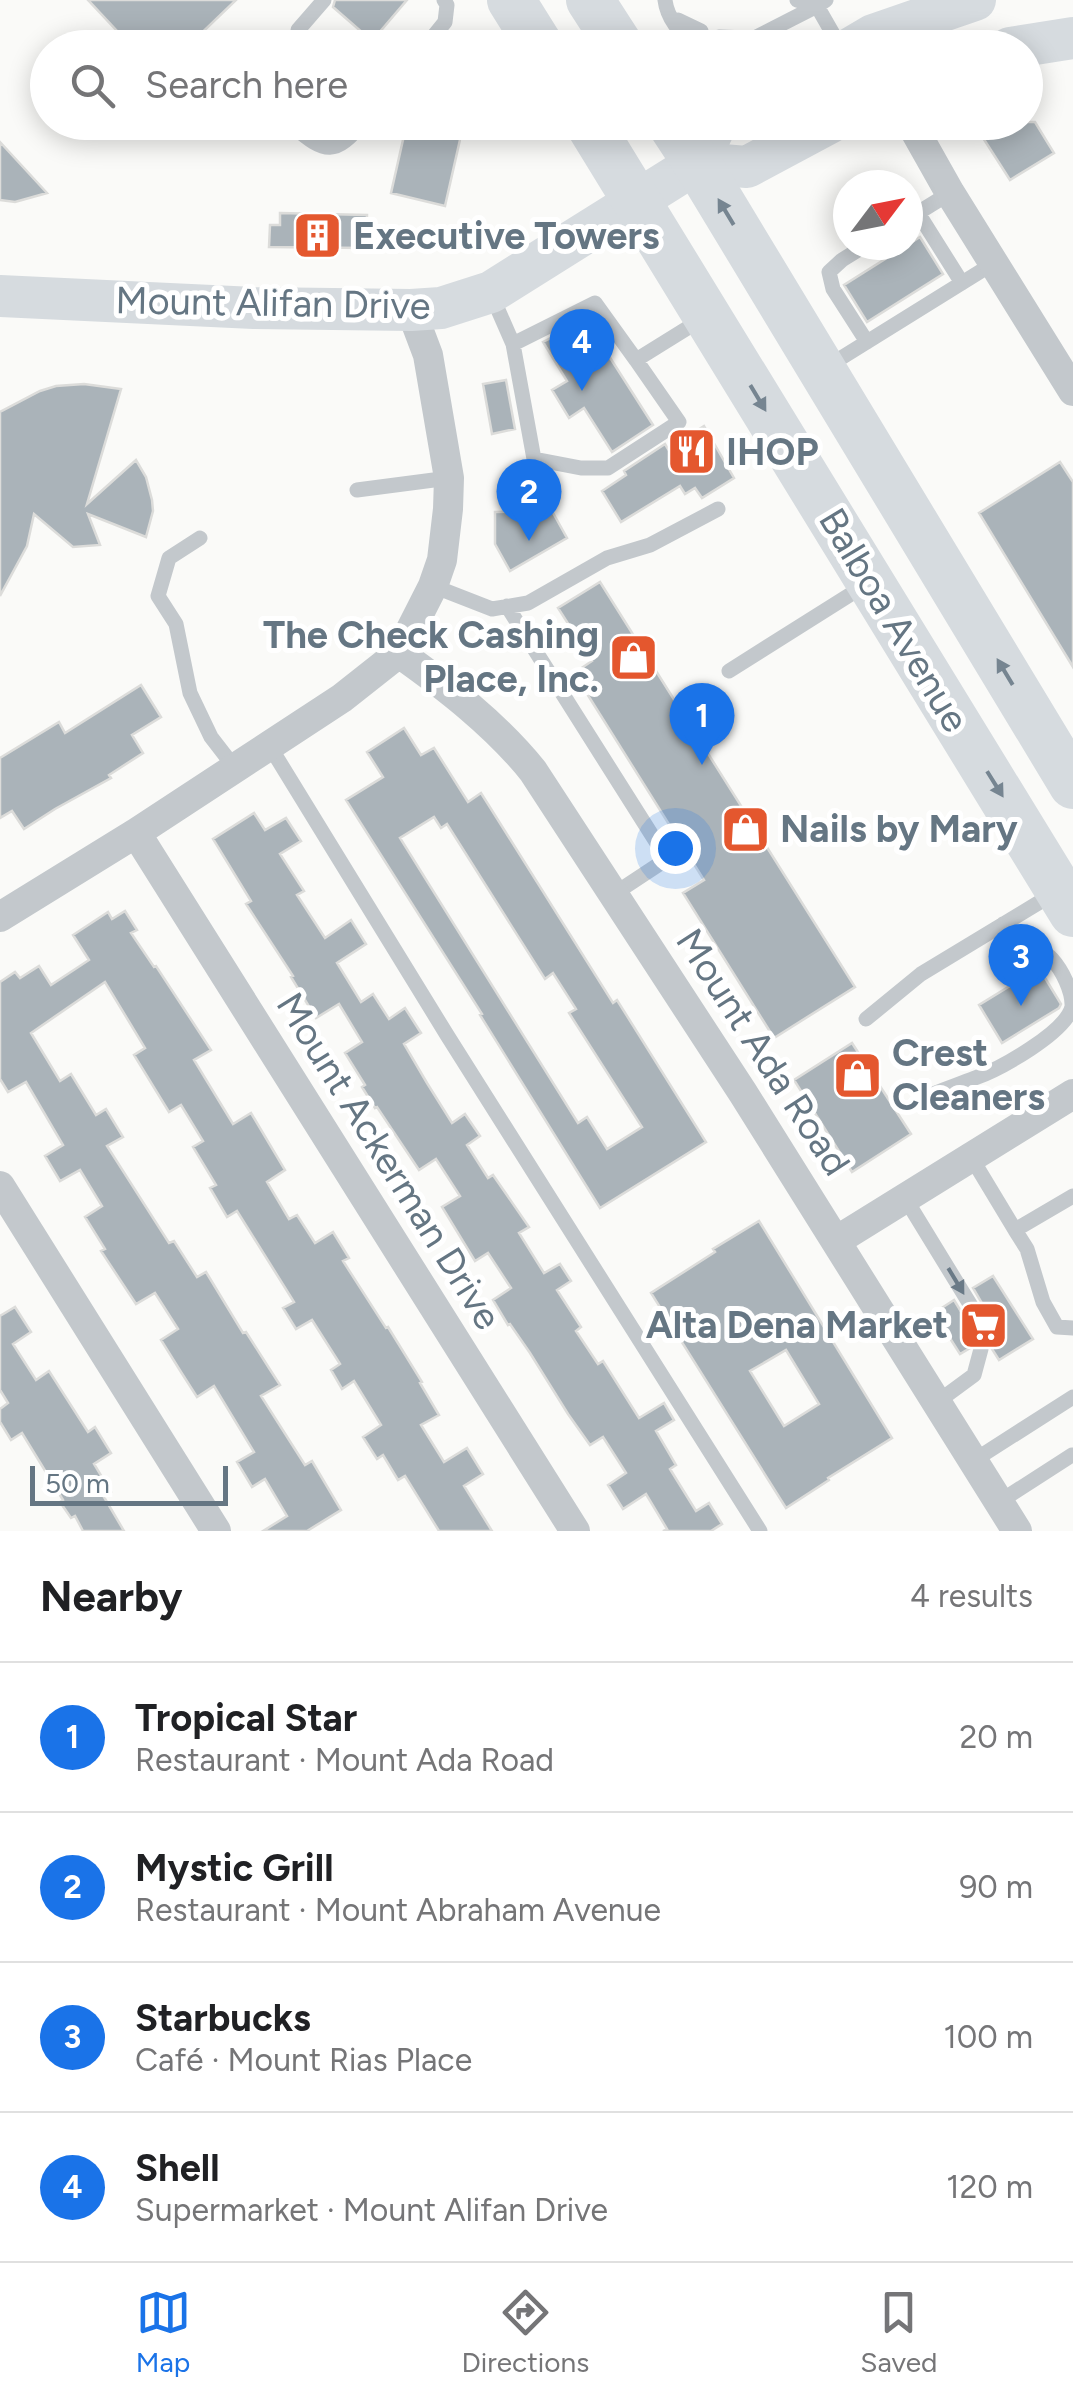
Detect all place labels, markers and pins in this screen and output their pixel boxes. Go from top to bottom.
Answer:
building icon: Executive Towers [292,210,344,262]
place label: Executive Towers [353,213,660,259]
pin: 4 [550,308,614,391]
restaurant icon: IHOP [665,426,717,478]
place label: IHOP [726,429,818,475]
pin: 2 [496,458,562,541]
place label: The Check Cashing Place, Inc. [263,612,599,702]
shop icon: The Check Cashing Place, Inc. [608,631,660,683]
pin: 1 [670,682,734,765]
shop icon: Nails by Mary [719,803,771,855]
place label: Nails by Mary [780,806,1018,852]
pin: 3 [988,924,1054,1006]
place label: Crest Cleaners [892,1030,1045,1120]
shop icon: Crest Cleaners [831,1049,883,1101]
supermarket icon: Alta Dena Market [957,1299,1009,1351]
place label: Alta Dena Market [646,1302,948,1348]

